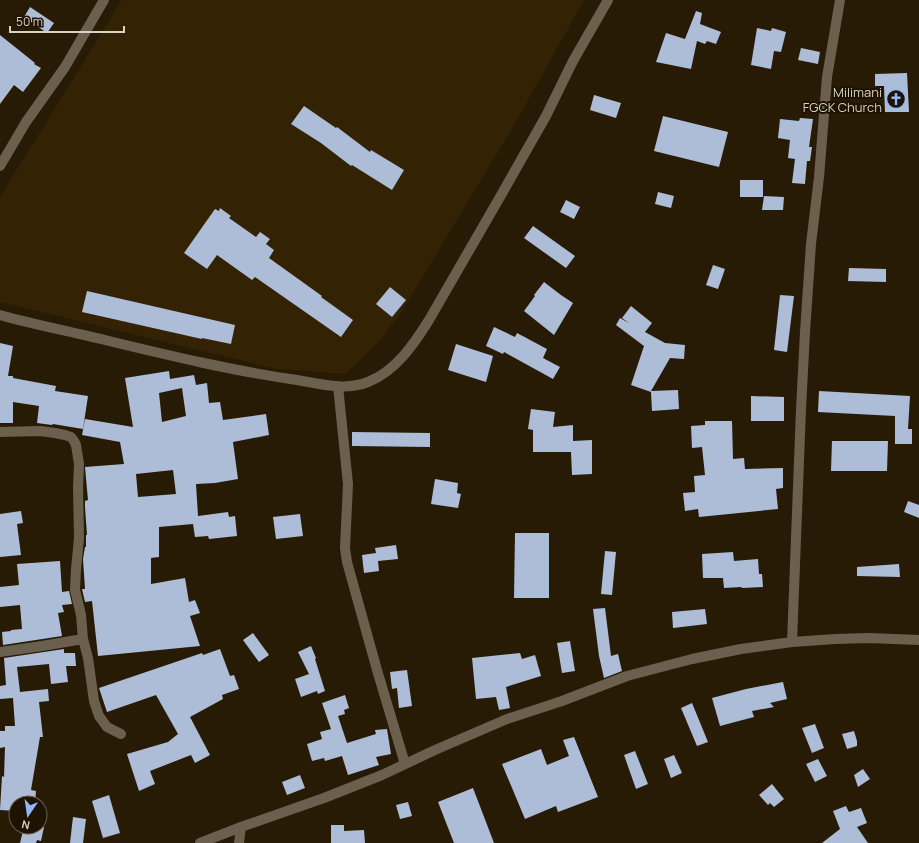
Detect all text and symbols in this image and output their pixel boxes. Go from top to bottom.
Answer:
scale bar [10,8,124,34]
text: 50 m [16,13,43,30]
place label: Milimani FGCK Church [803,83,882,116]
church icon: Milimani FGCK Church [885,88,907,110]
north arrow [8,795,48,835]
text: N [20,817,31,833]

